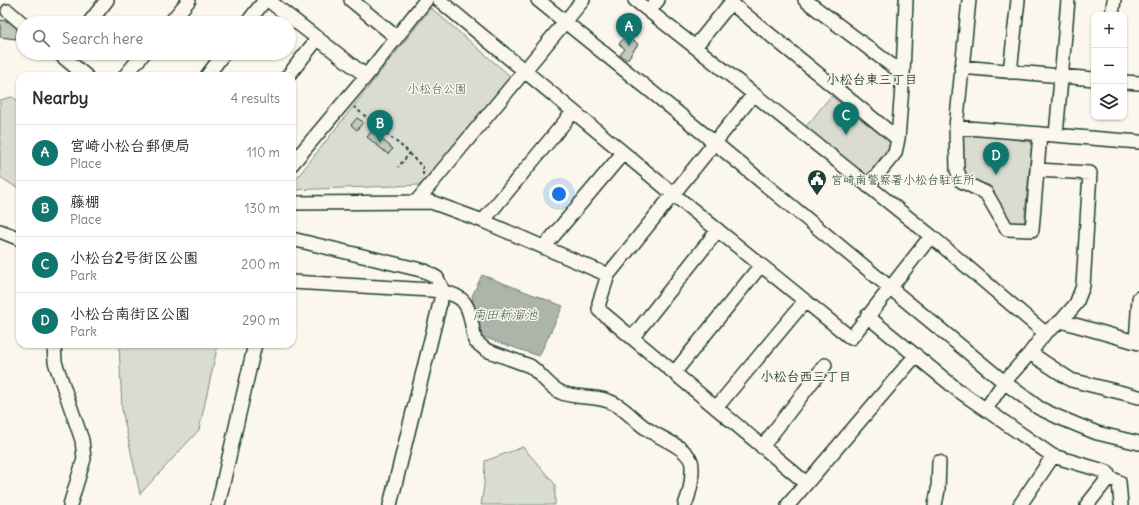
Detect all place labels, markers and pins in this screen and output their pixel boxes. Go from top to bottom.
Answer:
pin: A [616,13,642,46]
pin: C [833,102,859,135]
pin: B [367,110,393,143]
pin: D [983,142,1009,175]
public building icon: 宮崎南警察署小松台駐在所 [806,168,828,196]
place label: 宮崎南警察署小松台駐在所 [831,172,975,187]

